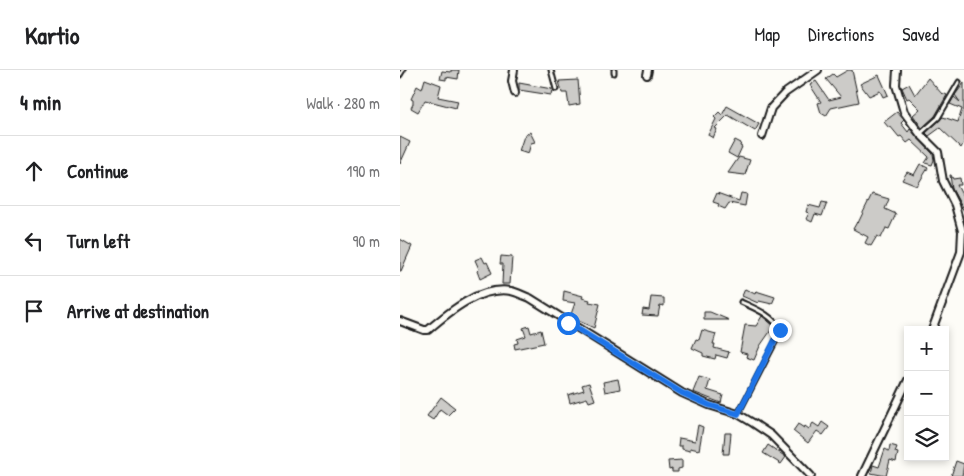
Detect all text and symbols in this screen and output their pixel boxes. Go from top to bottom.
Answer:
text: Kartio [25,19,80,51]
text: Map [755,22,780,47]
text: Directions [808,22,874,47]
text: Saved [902,22,939,47]
text: 4 min [20,88,61,117]
text: Walk · 280 m [306,92,380,114]
icon: ahead [20,157,48,185]
text: Continue [67,158,128,184]
text: 190 m [347,160,380,182]
icon: left [20,227,48,255]
text: Turn left [67,228,130,254]
text: 90 m [352,230,380,252]
icon: arrive [20,297,48,325]
text: Arrive at destination [67,298,209,324]
route start [557,312,580,335]
route end [769,319,792,342]
map controls [904,326,949,461]
button: + [904,326,949,371]
button: − [904,371,949,416]
button: layers [904,416,949,461]

